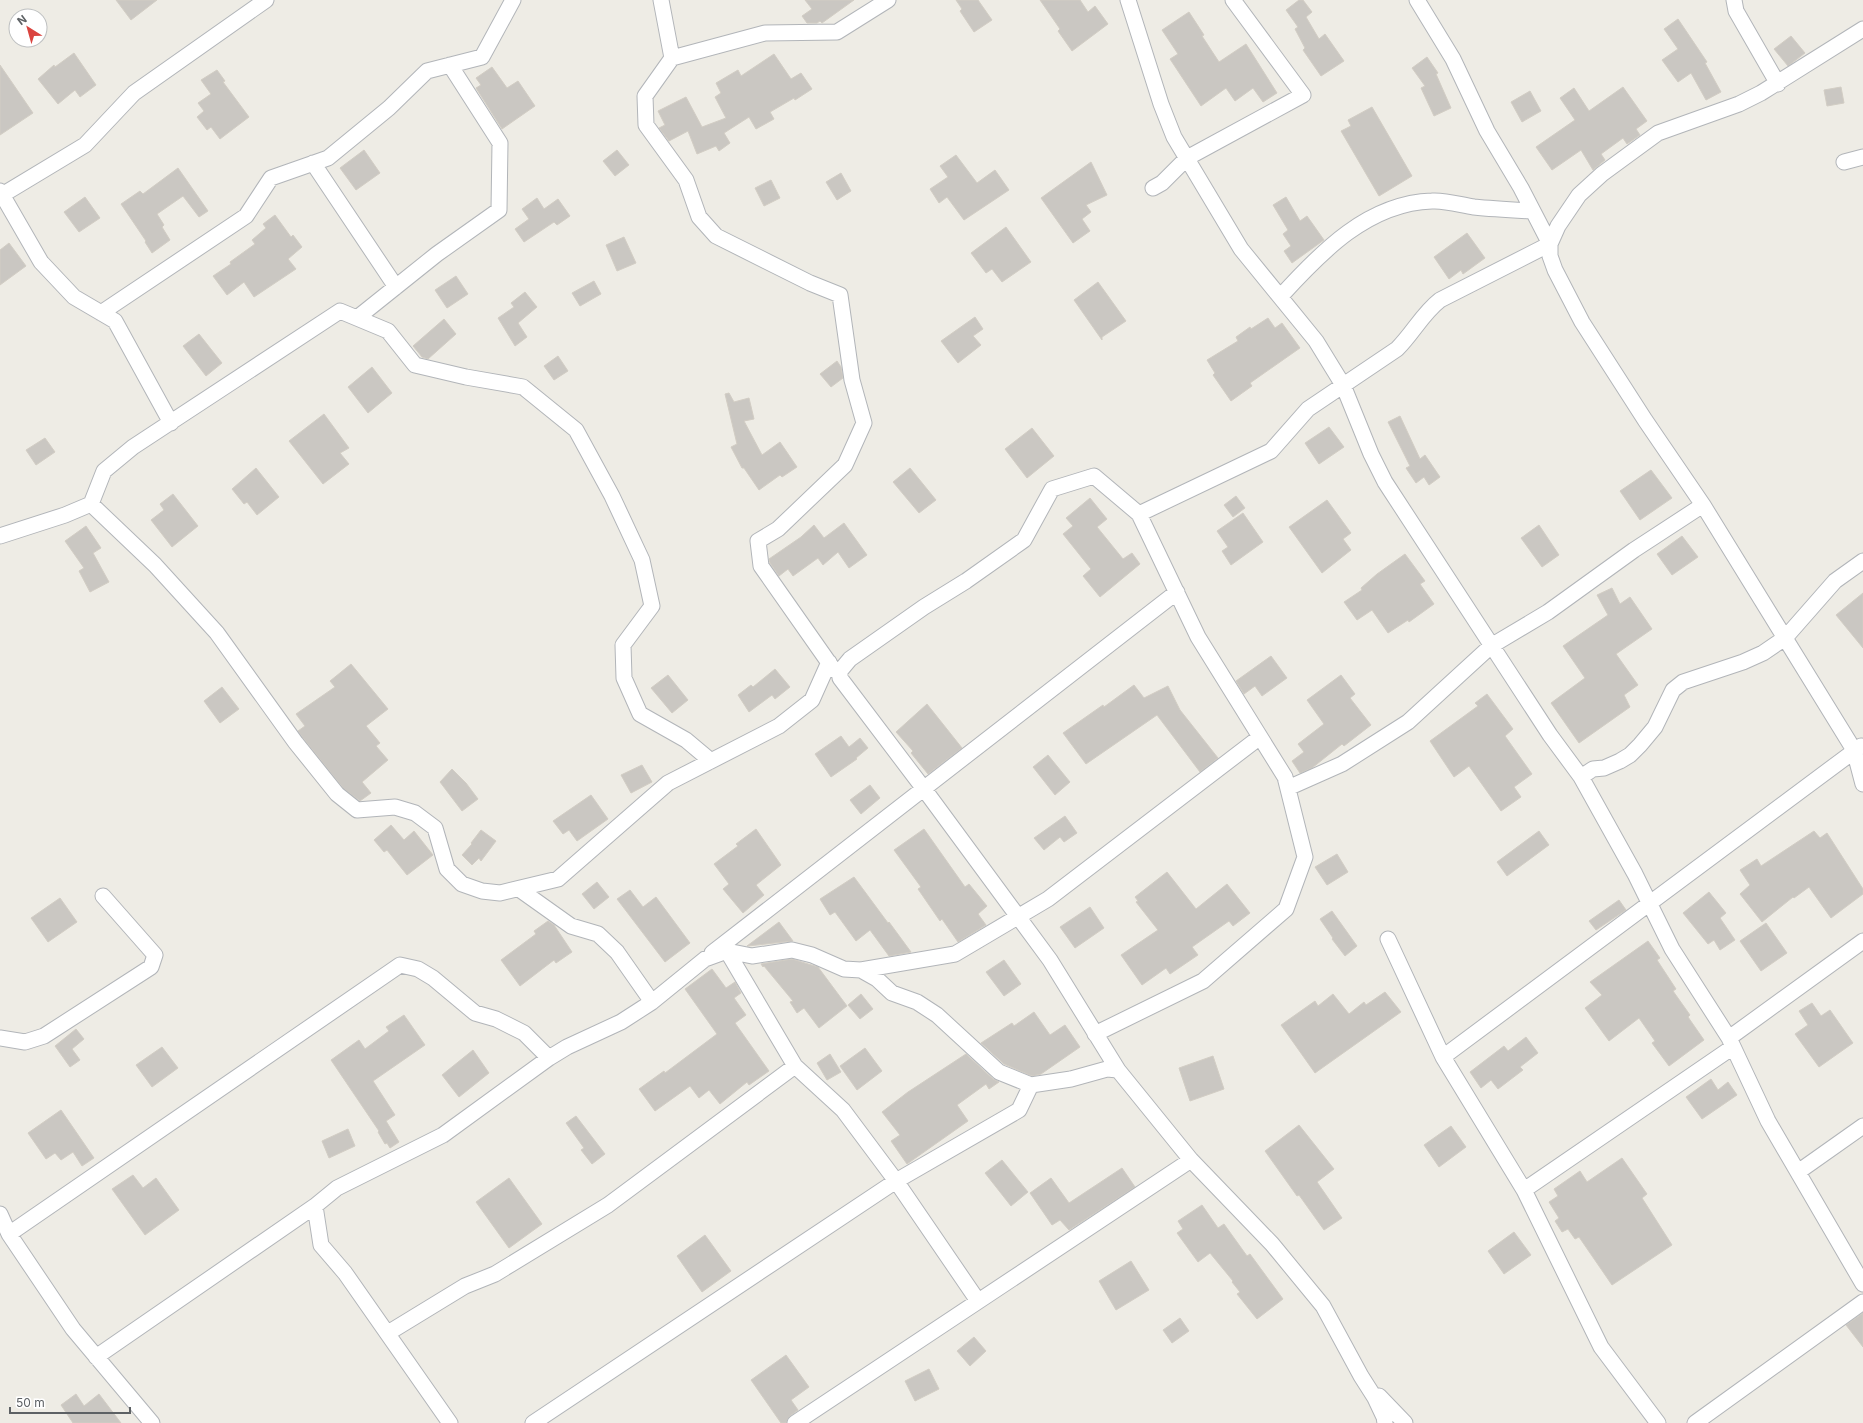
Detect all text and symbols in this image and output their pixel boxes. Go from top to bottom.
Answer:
north arrow [8,8,48,48]
text: N [14,12,30,28]
scale bar [10,1389,130,1415]
text: 50 m [16,1395,45,1410]

